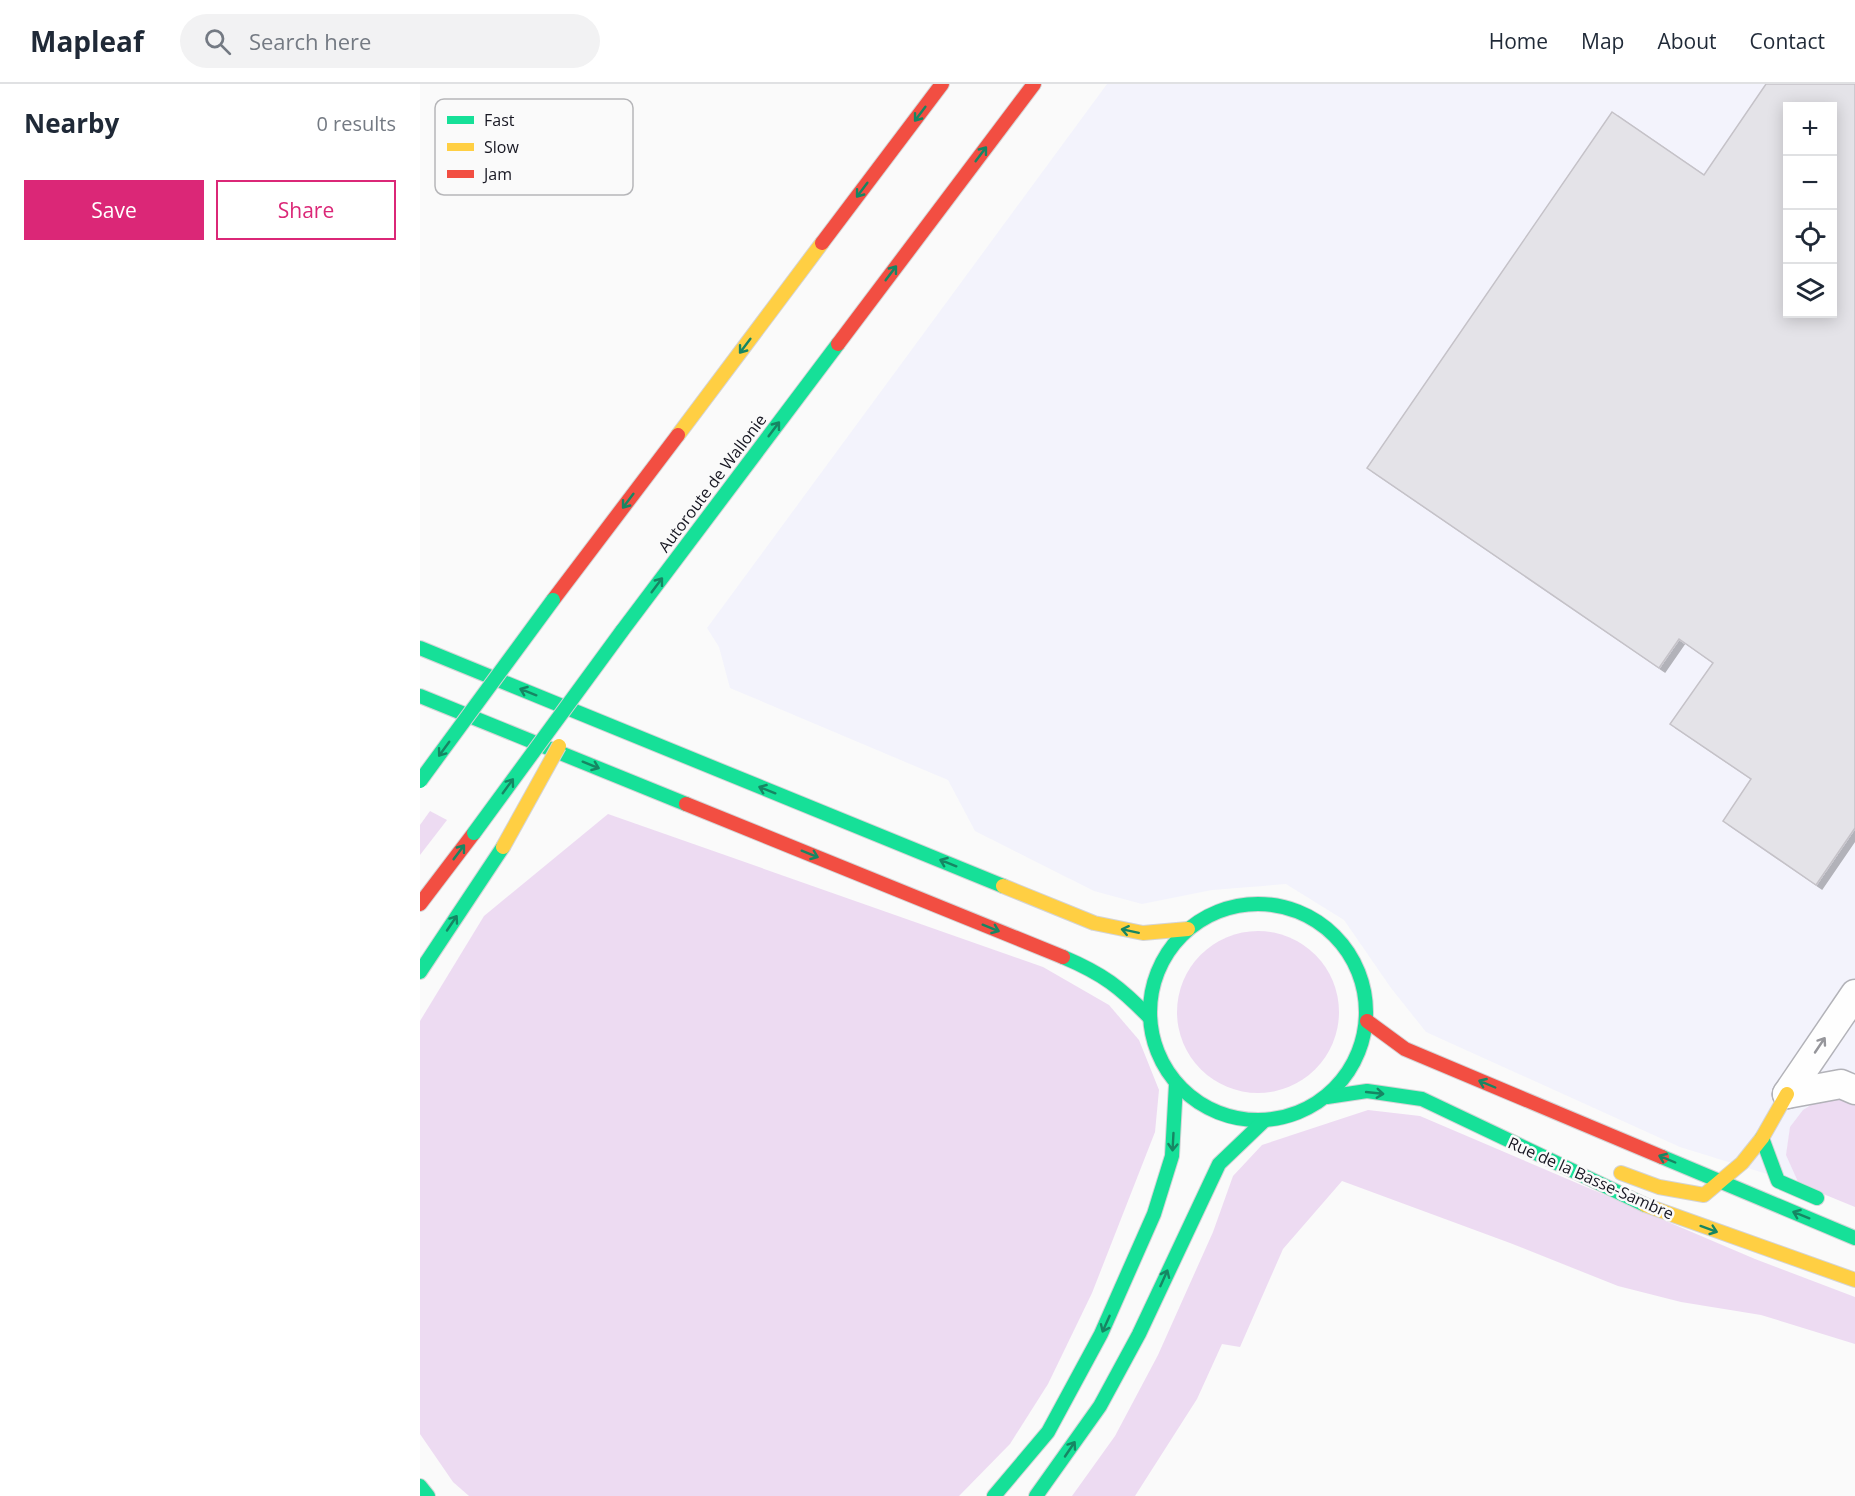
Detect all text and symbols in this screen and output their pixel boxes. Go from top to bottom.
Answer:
search box [180,14,600,68]
text: Mapleaf [30,22,144,60]
icon: search [201,25,234,58]
text: Search here [249,26,371,56]
text: Home [1489,27,1548,55]
text: Map [1581,27,1624,55]
text: About [1657,27,1717,55]
text: Contact [1750,27,1825,55]
legend [435,99,633,195]
map controls [1783,102,1837,318]
button: + [1783,102,1837,156]
text: Nearby [24,105,119,141]
one-way arrow [914,105,926,121]
text: Fast [484,109,515,131]
text: 0 results [316,110,396,137]
text: Slow [484,136,519,158]
one-way arrow [975,146,988,162]
button: − [1783,156,1837,210]
text: Jam [482,163,512,185]
button: Save [24,180,204,240]
button: Share [216,180,396,240]
one-way arrow [856,182,869,198]
button: locate [1783,210,1837,264]
button: layers [1783,264,1837,318]
one-way arrow [885,265,898,281]
one-way arrow [739,337,751,353]
street label: Autoroute de Wallonie [653,410,771,556]
one-way arrow [768,421,780,437]
one-way arrow [621,493,634,509]
one-way arrow [650,577,663,593]
one-way arrow [519,686,538,697]
one-way arrow [438,741,450,757]
one-way arrow [581,760,600,771]
one-way arrow [502,778,514,794]
one-way arrow [758,784,777,795]
one-way arrow [453,844,466,860]
one-way arrow [801,850,819,861]
one-way arrow [939,857,957,868]
one-way arrow [446,915,458,932]
one-way arrow [981,923,1000,934]
one-way arrow [1121,924,1140,936]
one-way arrow [1814,1038,1826,1054]
one-way arrow [1478,1078,1497,1089]
one-way arrow [1364,1087,1384,1098]
street label: Rue de la Basse-Sambre [1505,1131,1677,1225]
one-way arrow [1167,1132,1178,1152]
one-way arrow [1658,1153,1676,1164]
one-way arrow [1792,1209,1811,1220]
one-way arrow [1699,1224,1718,1235]
one-way arrow [1159,1270,1170,1288]
one-way arrow [1099,1315,1110,1333]
one-way arrow [1064,1440,1077,1457]

